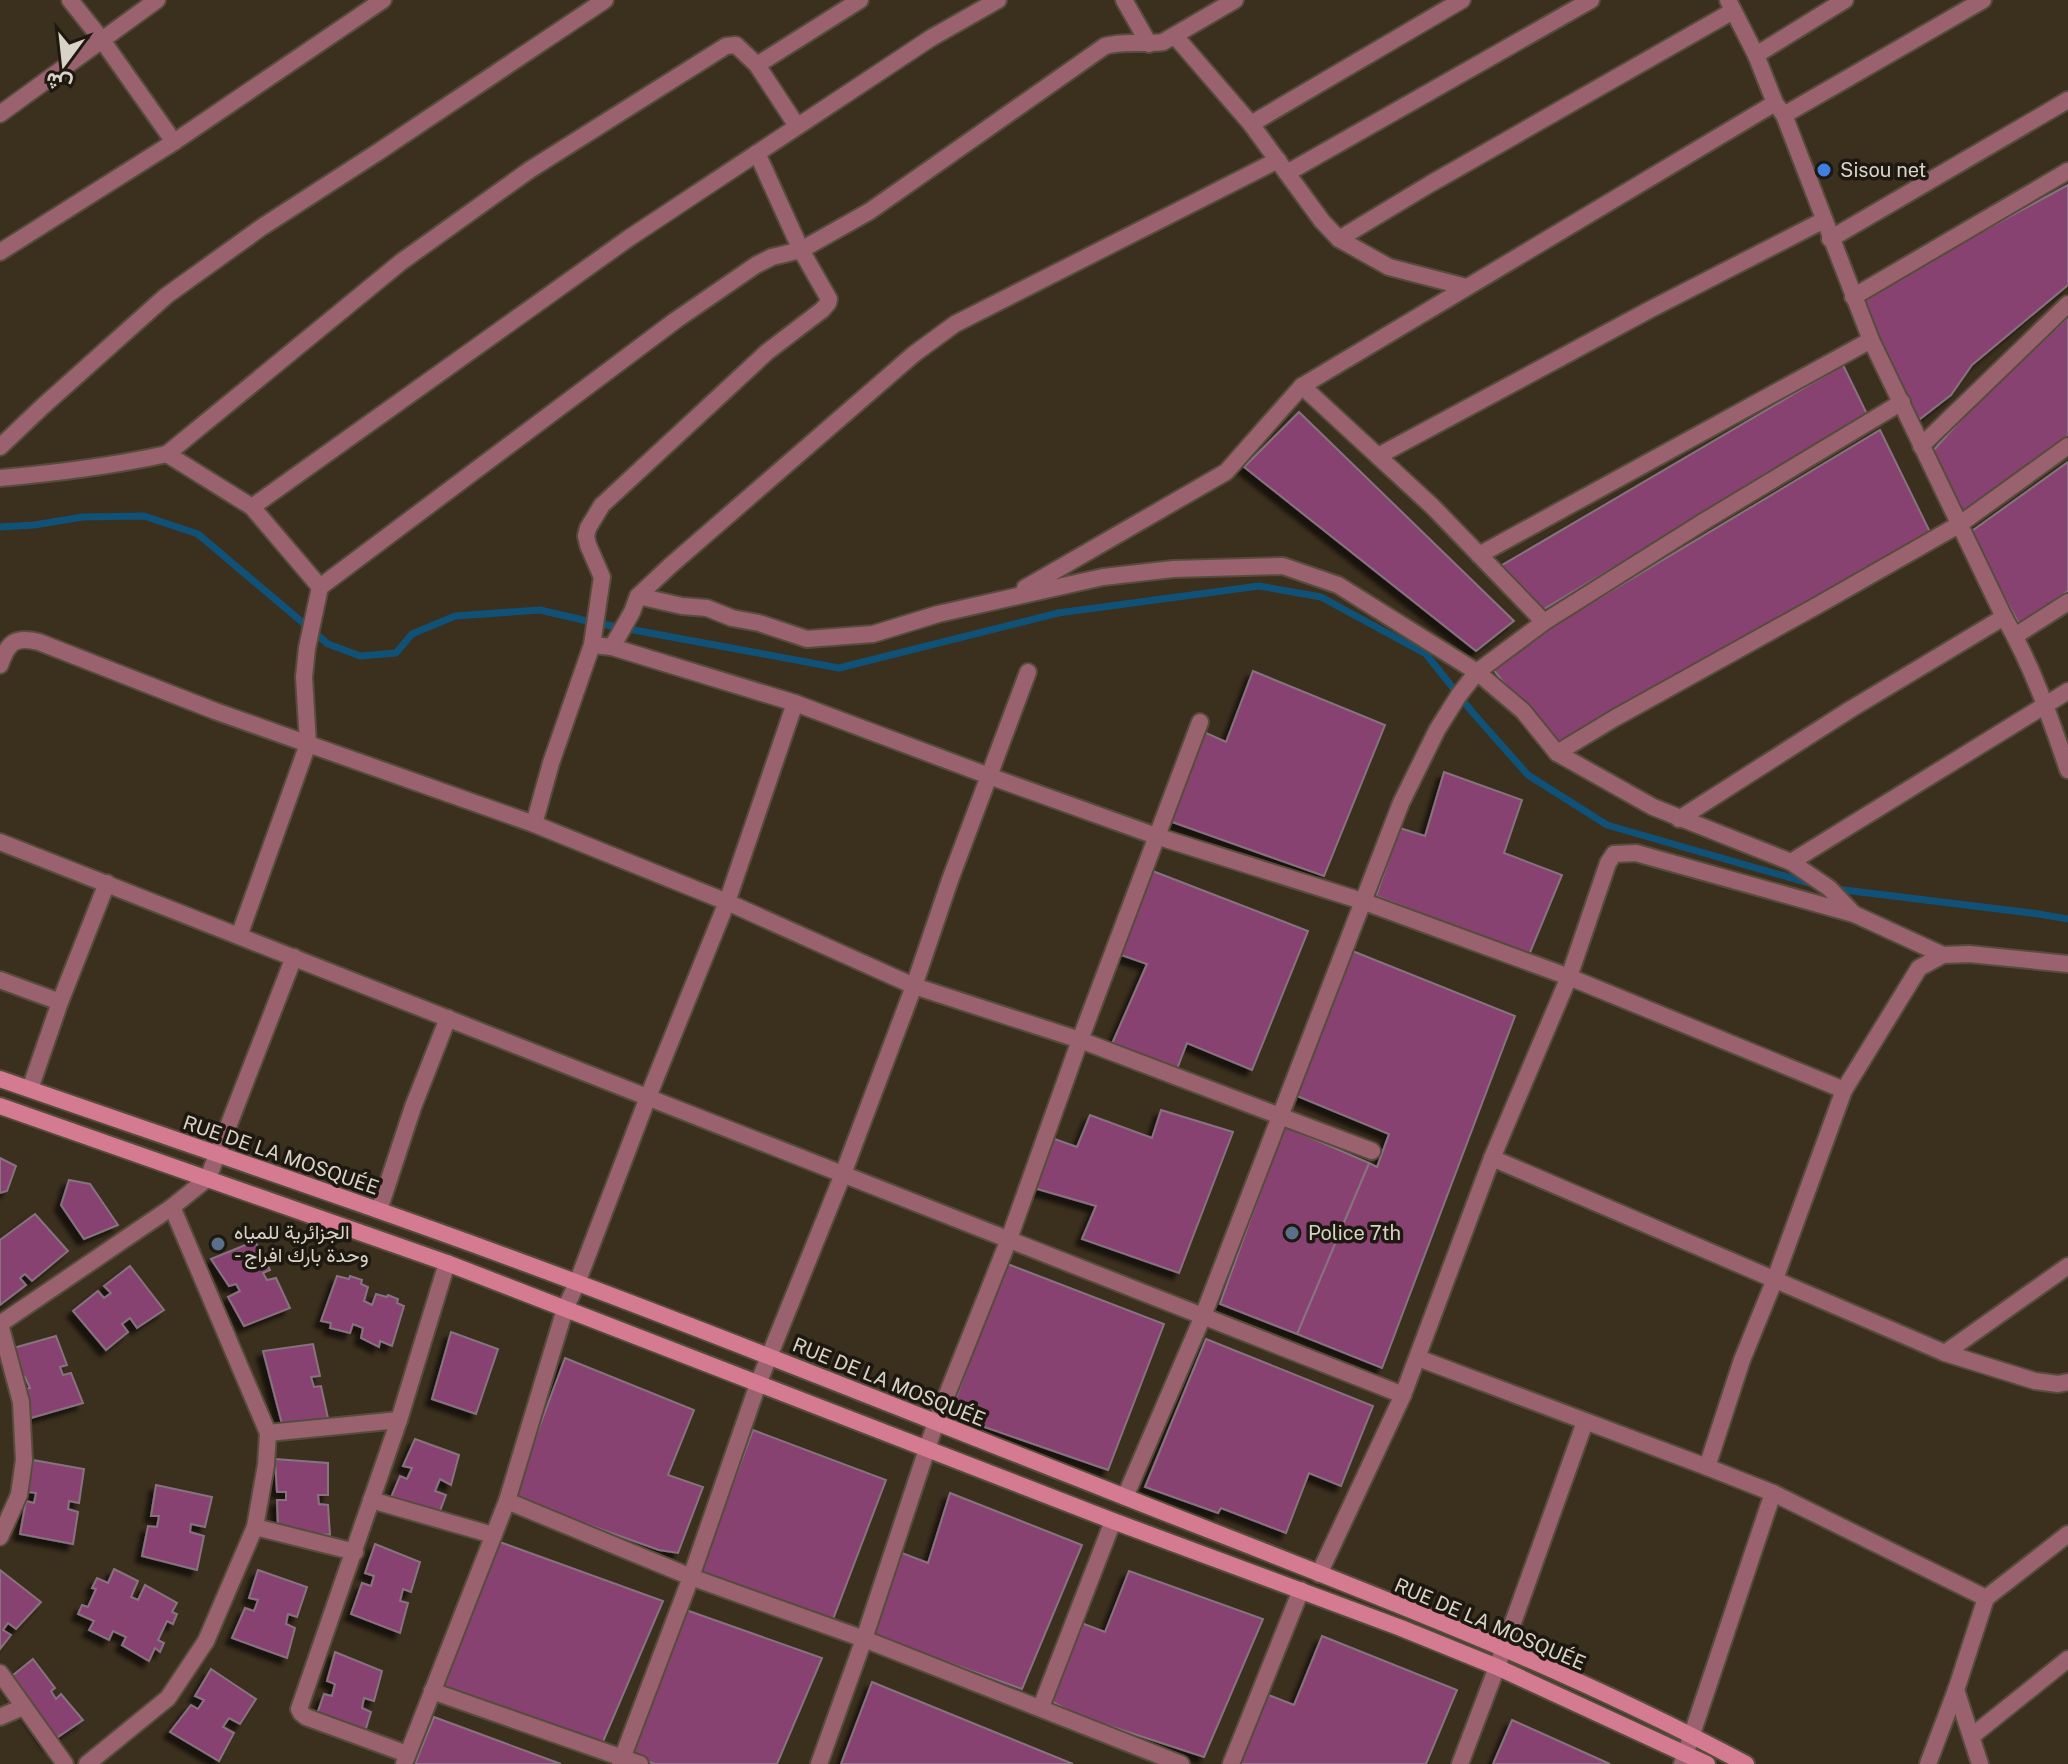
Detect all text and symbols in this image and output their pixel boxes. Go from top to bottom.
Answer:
north arrow [24,24,104,104]
text: ش [43,66,75,99]
place label: Sisou net [1840,158,1926,182]
marker: Sisou net [1815,161,1833,179]
street label: RUE DE LA MOSQUÉE [180,1109,382,1200]
place label: الجزائرية للمياه - وحدة بارك افراج [234,1220,369,1269]
place label: Police 7th [1308,1221,1401,1245]
marker: Police 7th [1283,1224,1301,1242]
marker: الجزائرية للمياه - وحدة بارك افراج [209,1235,227,1253]
street label: RUE DE LA MOSQUÉE [789,1331,989,1432]
street label: RUE DE LA MOSQUÉE [1391,1572,1590,1675]

